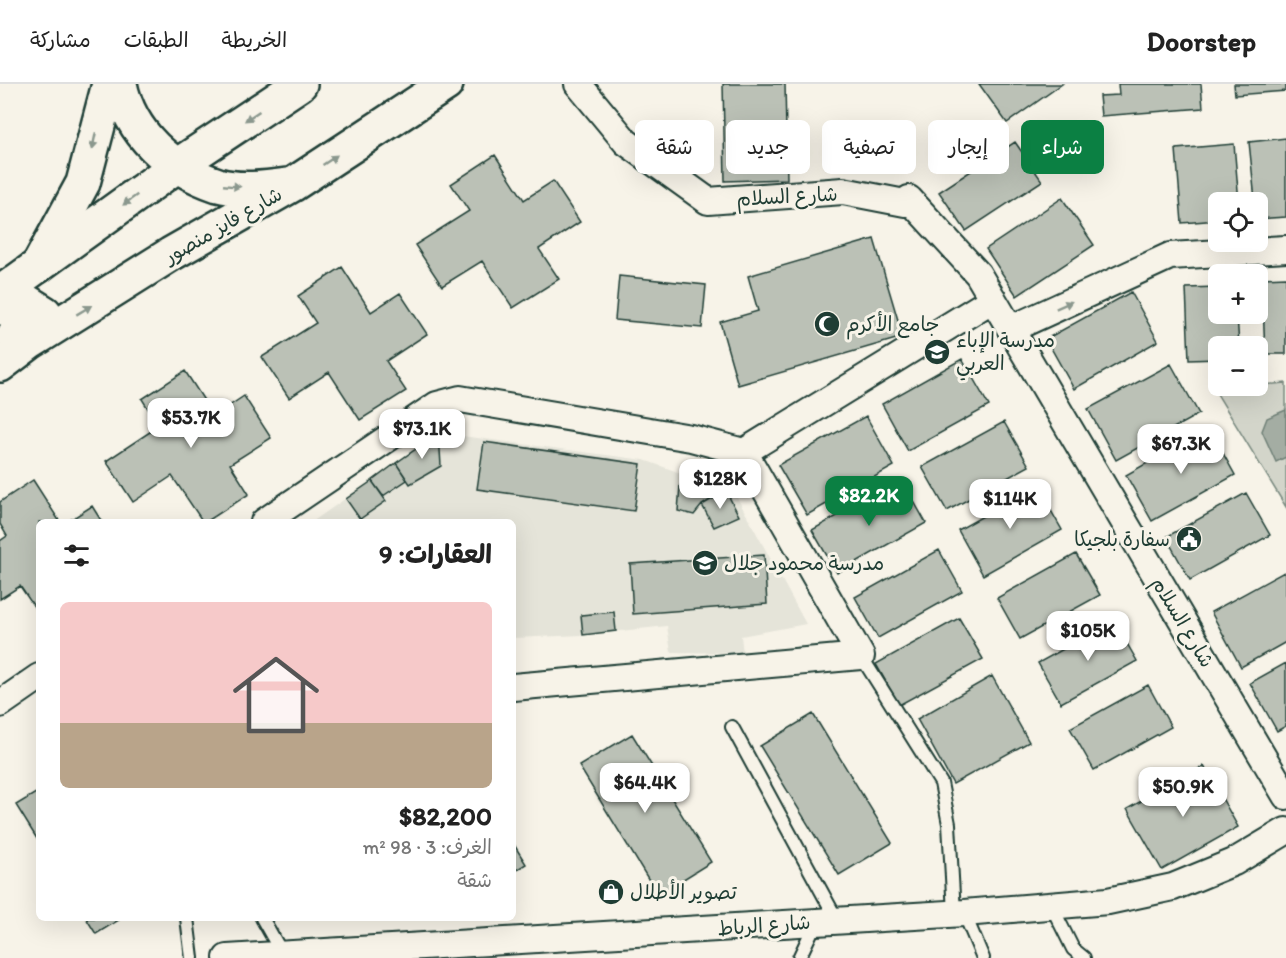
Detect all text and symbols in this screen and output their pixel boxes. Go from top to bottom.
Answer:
text: Doorstep [1146,24,1256,58]
text: مشاركة [30,27,91,52]
text: الطبقات [124,27,189,52]
text: الخريطة [222,27,287,52]
one-way arrow [243,111,260,122]
chip: شقة [635,120,714,174]
chip: جديد [726,120,810,174]
chip: تصفية [822,120,916,174]
chip: إيجار [928,120,1009,174]
chip: شراء [1021,120,1104,174]
one-way arrow [89,131,98,150]
one-way arrow [321,154,337,166]
one-way arrow [222,181,241,191]
street label: شارع السلام [736,181,838,214]
street label: شارع فايز منصور [158,182,287,271]
map controls [1208,192,1268,396]
button: locate [1208,192,1268,252]
one-way arrow [122,193,138,205]
button: + [1208,264,1268,324]
one-way arrow [1055,300,1072,309]
one-way arrow [75,304,92,315]
mosque icon: جامع الأكرم [812,309,842,339]
place label: جامع الأكرم [846,311,940,340]
place label: مدرسة الإباء العربي [956,328,1055,381]
button: − [1208,336,1268,396]
school or university icon: مدرسة الإباء العربي [922,337,952,367]
pin: $53.7K [142,398,240,449]
text: $53.7K [161,405,221,429]
pin: $73.1K [373,409,471,460]
text: $73.1K [393,416,451,440]
pin: $67.3K [1132,424,1230,475]
text: $67.3K [1151,431,1211,455]
pin: $128K [678,459,762,510]
text: $128K [693,466,747,490]
pin: $82.2K [820,476,918,527]
pin: $114K [968,479,1052,530]
text: $82.2K [839,483,899,507]
text: $114K [983,486,1037,510]
public building icon: سفارة بلجيكا [1174,524,1204,554]
place label: سفارة بلجيكا [1074,527,1170,551]
text: العقارات: 9 [379,538,492,570]
icon: filters [60,539,93,572]
school or university icon: مدرسة محمود جلال [690,548,720,578]
place label: مدرسة محمود جلال [724,551,884,575]
street label: شارع السلام [1144,572,1219,673]
pin: $105K [1046,611,1130,662]
text: $105K [1060,618,1116,642]
icon: home [222,641,330,749]
pin: $64.4K [596,763,694,814]
pin: $50.9K [1134,767,1232,818]
text: $64.4K [614,770,676,794]
text: $50.9K [1152,774,1214,798]
text: $82,200 [399,800,492,832]
text: الغرف: 3 · 98 m² [363,835,492,859]
text: شقة [457,868,492,892]
shop icon: تصوير الأطلال [596,877,626,907]
place label: تصوير الأطلال [630,879,737,904]
street label: شارع الرباط [717,910,811,942]

